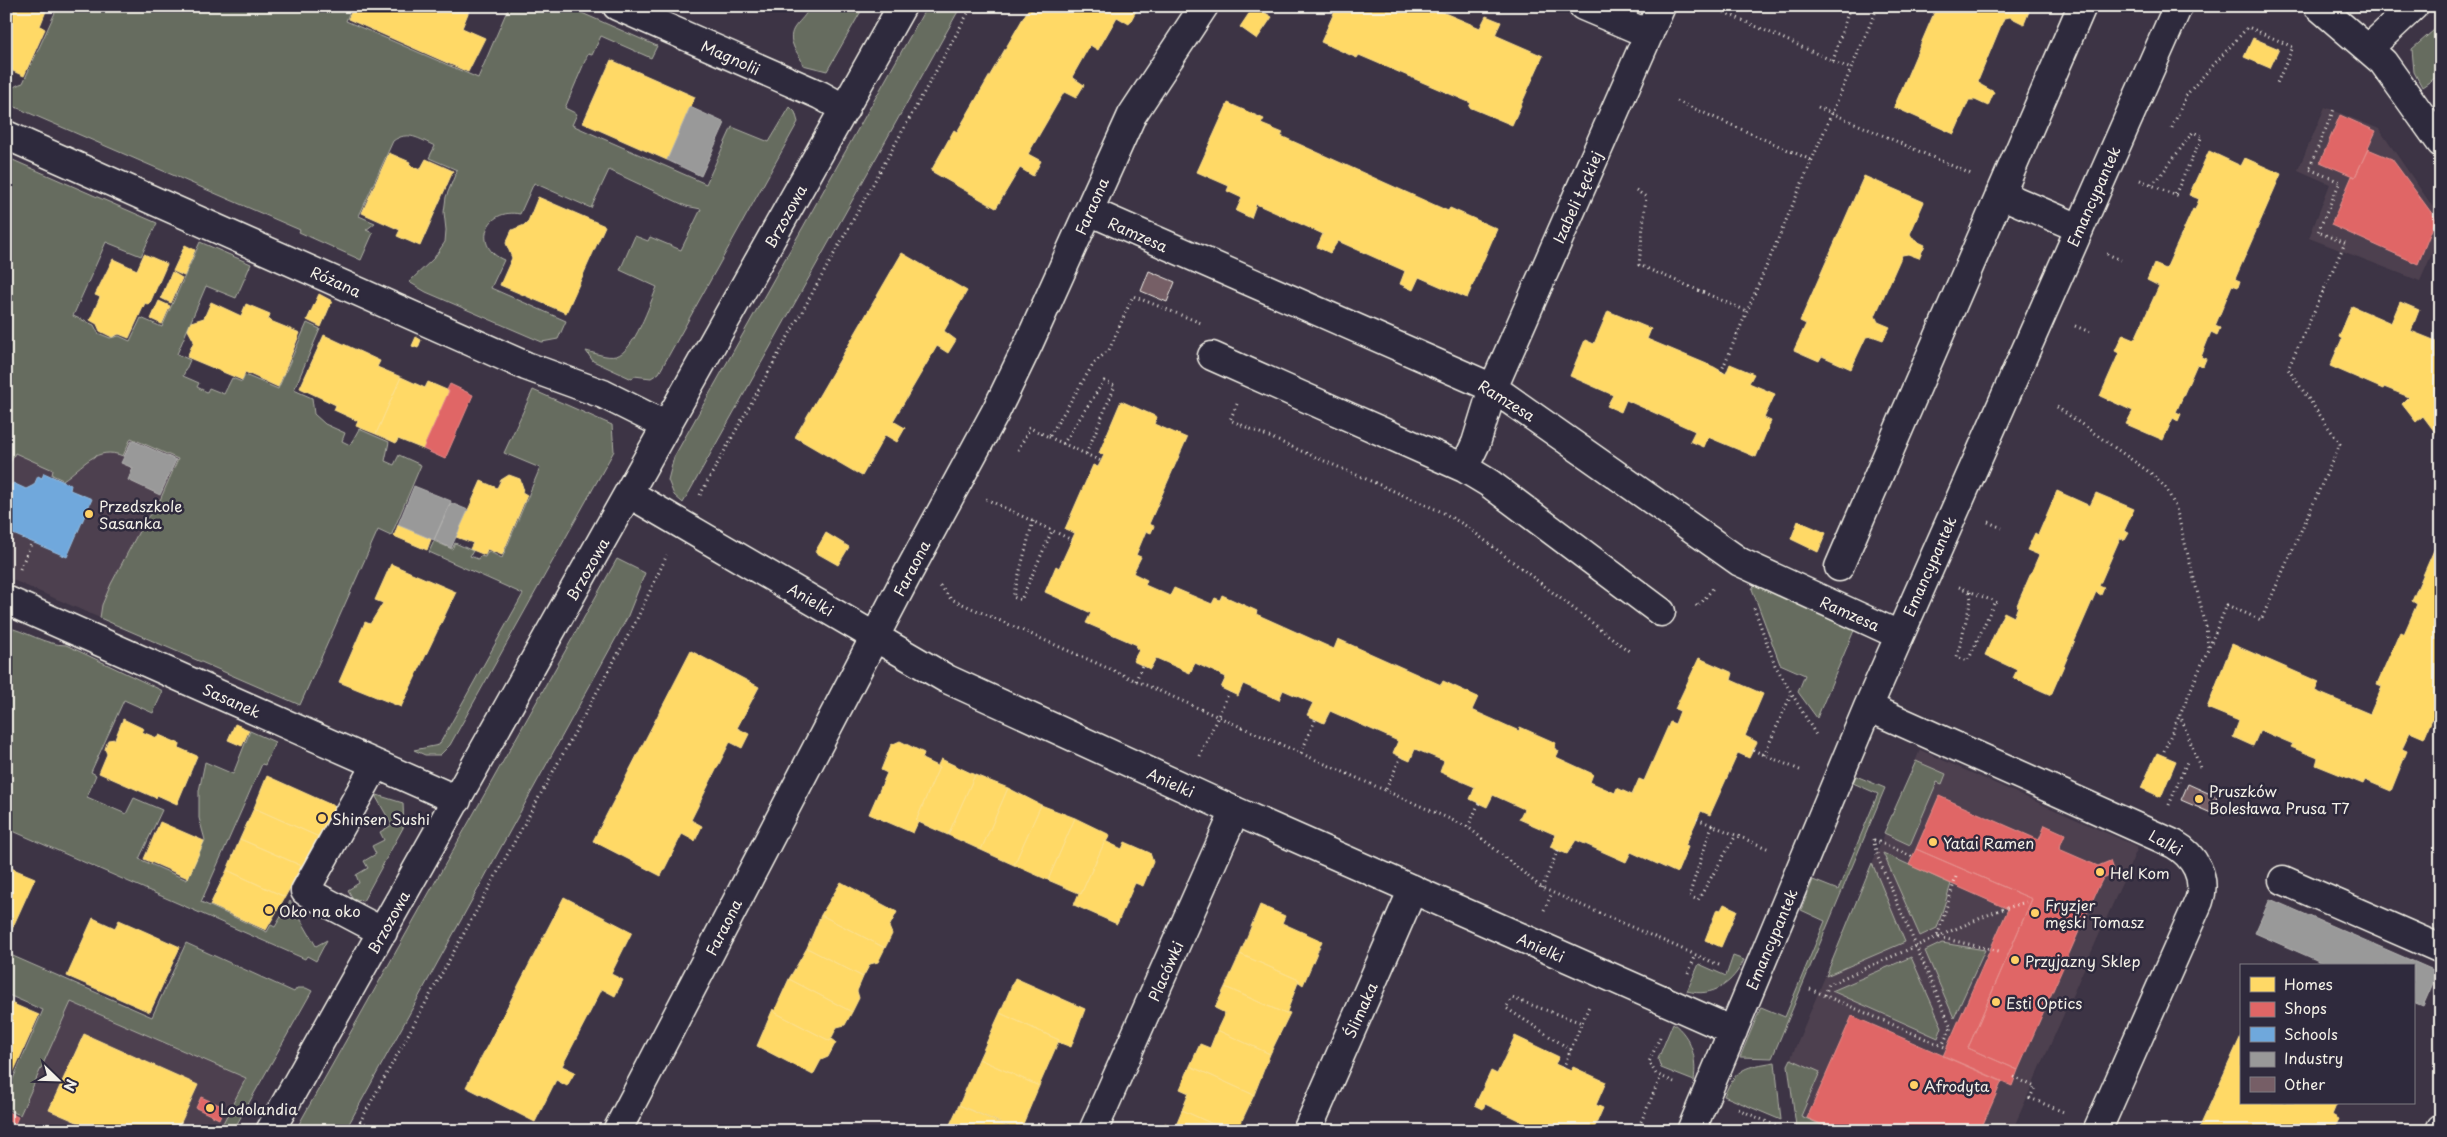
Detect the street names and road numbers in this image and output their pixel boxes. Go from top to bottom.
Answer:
street label: Magnolii [698,34,764,80]
street label: Emancypantek [2061,142,2125,250]
street label: Izabeli Łęckiej [1546,147,1608,247]
street label: Faraona [1068,173,1114,238]
street label: Brzozowa [758,179,812,252]
street label: Ramzesa [1104,211,1172,258]
street label: Różana [307,260,365,303]
street label: Ramzesa [1474,373,1540,427]
street label: Emancypantek [1897,512,1961,620]
street label: Brzozowa [560,533,615,605]
street label: Faraona [887,535,936,600]
street label: Anielki [784,577,838,621]
street label: Ramzesa [1816,590,1884,637]
street label: Sasanek [199,677,265,723]
street label: Anielki [1144,761,1198,803]
street label: Lalki [2145,823,2187,861]
street label: Brzozowa [361,885,415,958]
street label: Emancypantek [1739,885,1803,993]
street label: Faraona [699,894,747,959]
street label: Anielki [1514,926,1568,968]
street label: Placówki [1141,937,1189,1005]
street label: Ślimaka [1337,978,1383,1042]

